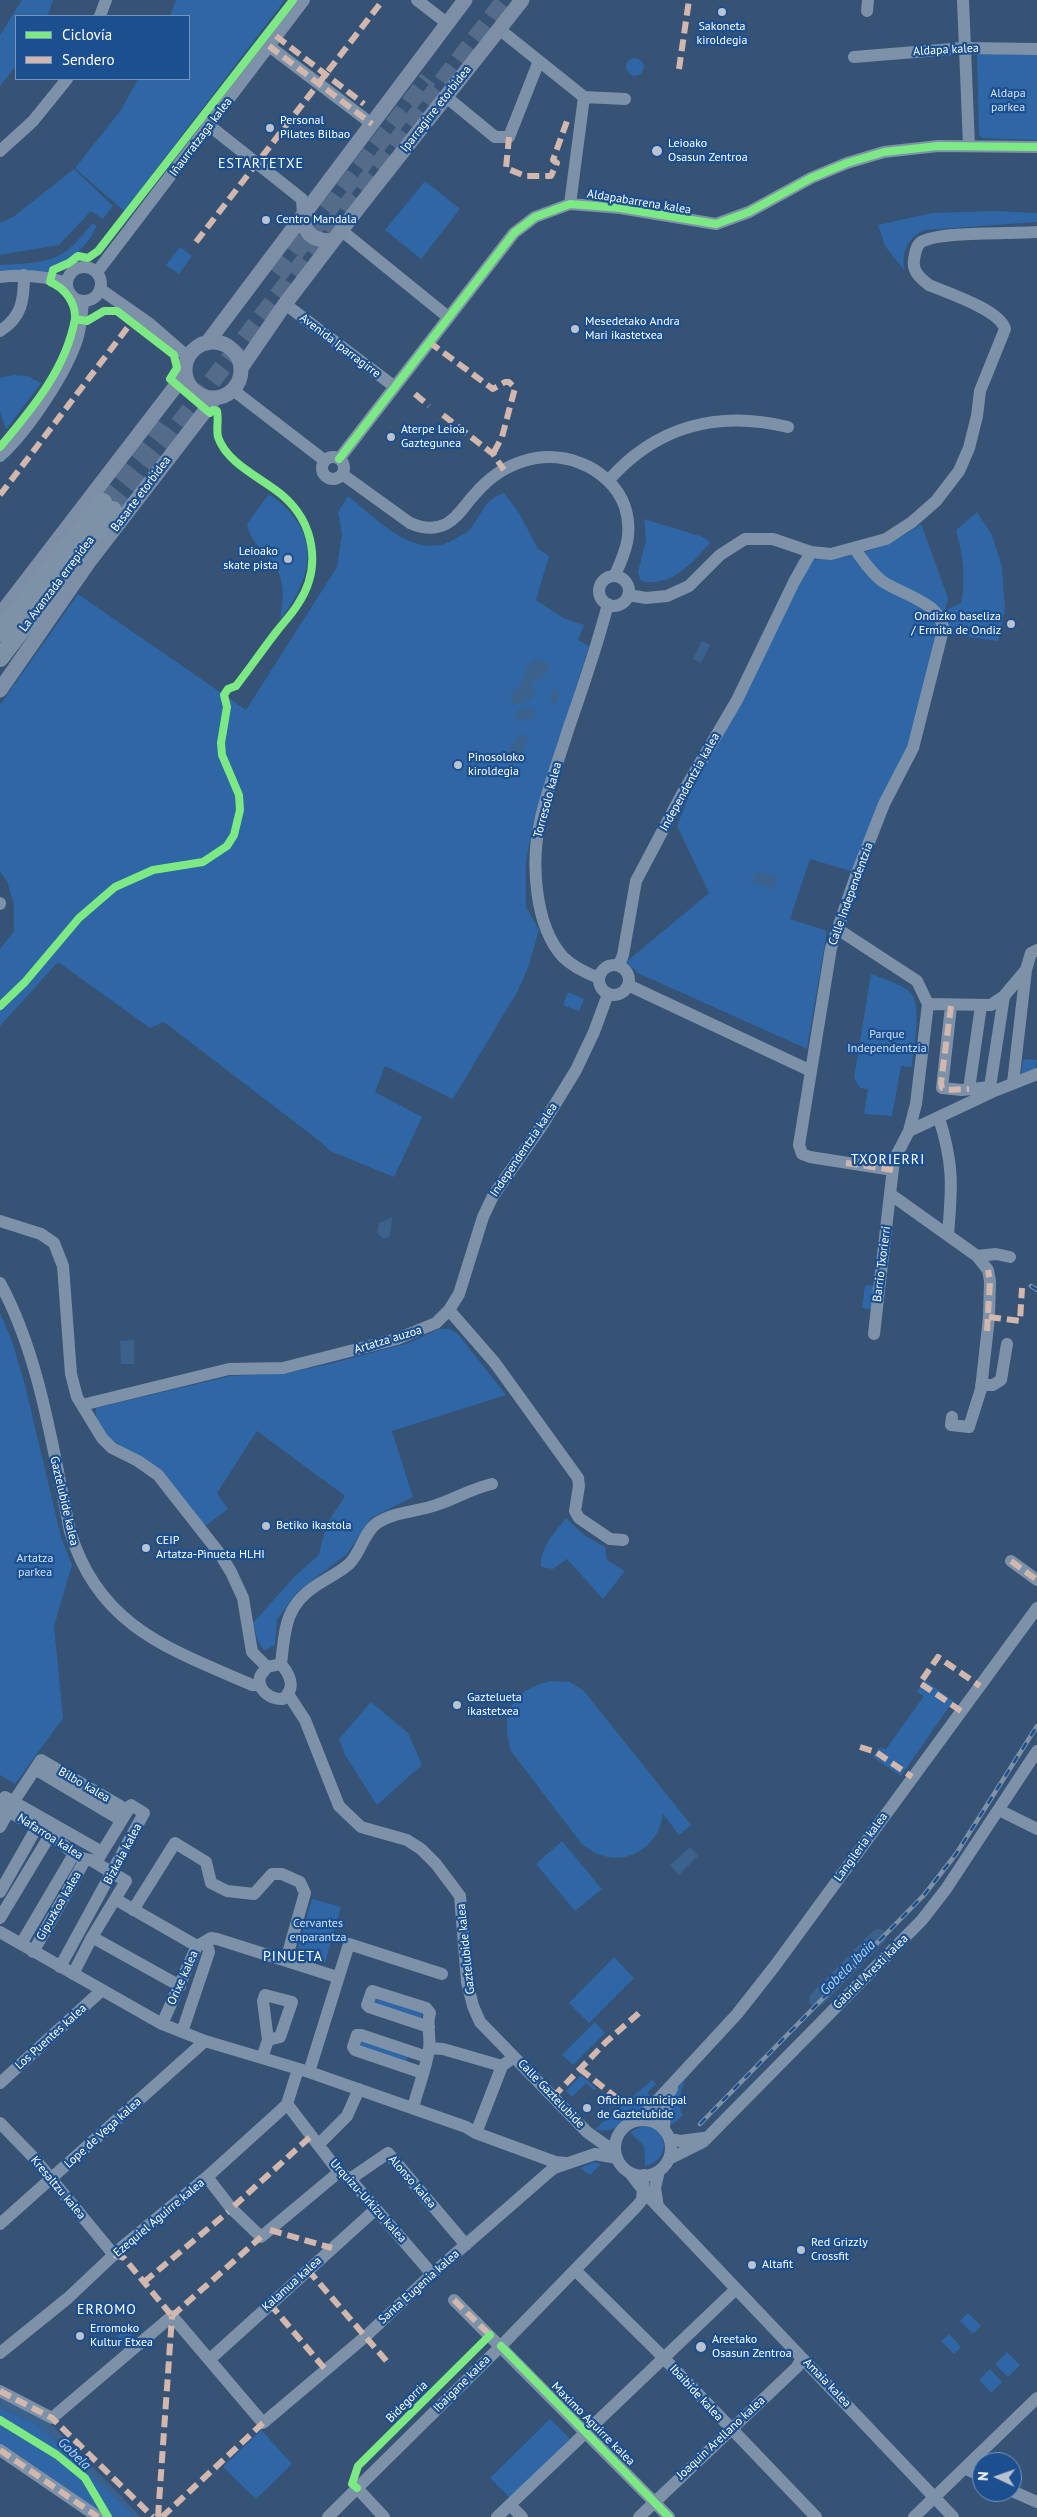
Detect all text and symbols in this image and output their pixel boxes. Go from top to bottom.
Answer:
marker: Sakoneta kiroldegia [716,6,728,18]
legend [15,15,190,80]
place label: Sakoneta kiroldegia [696,20,748,48]
text: Ciclovía [62,25,112,44]
street label: Aldapa kalea [913,41,979,59]
text: Sendero [62,50,115,69]
street label: Iparragirre etorbidea [398,63,474,155]
park label: Aldapa parkea [990,87,1026,115]
street label: Iñaurratzaga kalea [167,95,235,179]
place label: Personal Pilates Bilbao [280,114,350,142]
marker: Personal Pilates Bilbao [264,122,276,134]
place label: Leioako Osasun Zentroa [668,137,748,165]
marker: Leioako Osasun Zentroa [650,144,664,158]
district label: ESTARTETXE [217,156,305,172]
street label: Aldapabarrena kalea [586,187,692,217]
place label: Centro Mandala [276,213,357,227]
marker: Centro Mandala [260,214,272,226]
street label: Avenida Iparragirre [297,311,383,381]
place label: Mesedetako Andra Mari ikastetxea [585,315,680,343]
marker: Mesedetako Andra Mari ikastetxea [569,323,581,335]
place label: Aterpe Leioa Gaztegunea [401,423,465,451]
marker: Aterpe Leioa Gaztegunea [385,431,397,443]
street label: Basarte etorbidea [108,454,174,534]
street label: La Avanzada errepidea [16,534,98,634]
place label: Leioako skate pista [223,545,278,573]
marker: Leioako skate pista [282,553,294,565]
place label: Ondizko baseliza / Ermita de Ondiz [911,610,1001,638]
marker: Ondizko baseliza / Ermita de Ondiz [1005,618,1017,630]
street label: Independentzia kalea [657,730,723,834]
place label: Pinosoloko kiroldegia [468,751,524,779]
marker: Pinosoloko kiroldegia [452,759,464,771]
street label: Torresolo kalea [531,761,565,839]
street label: Calle Independentzia [826,841,876,947]
park label: Parque Independentzia [847,1028,927,1056]
street label: Independentzia kalea [487,1100,561,1200]
district label: TXORIERRI [850,1152,926,1168]
street label: Barrio Txorierri [870,1225,894,1303]
street label: Artatza auzoa [352,1323,424,1357]
street label: Gaztelubide kalea [47,1455,81,1547]
place label: Betiko ikastola [276,1519,351,1533]
marker: Betiko ikastola [260,1520,272,1532]
place label: CEIP Artatza-Pìnueta HLHI [156,1534,265,1562]
marker: CEIP Artatza-Pìnueta HLHI [140,1542,152,1554]
park label: Artatza parkea [17,1552,53,1580]
place label: Gaztelueta ikastetxea [467,1691,522,1719]
marker: Gaztelueta ikastetxea [451,1699,463,1711]
street label: Bilbo kalea [56,1764,112,1806]
street label: Langileria kalea [831,1810,891,1884]
street label: Nafarroa kalea [14,1811,86,1863]
street label: Bizkaia kalea [101,1821,145,1887]
street label: Gipuzkoa kalea [33,1869,85,1943]
street label: Gaztelubide kalea [454,1903,478,1995]
park label: Cervantes enparantza [289,1917,347,1945]
street label: Gabriel Aresti kalea [831,1932,911,2012]
water label: Gobela ibaia [817,1937,879,1999]
street label: Orixe kalea [165,1949,201,2007]
district label: PINUETA [262,1949,324,1965]
street label: Los Puentes kalea [12,2001,90,2073]
street label: Calle Gaztelubide [515,2057,587,2131]
place label: Oficina municipal de Gaztelubide [597,2094,687,2122]
street label: Lope de Vega kalea [62,2095,144,2171]
marker: Oficina municipal de Gaztelubide [581,2102,593,2114]
street label: Kresaltzu kalea [27,2153,89,2223]
street label: Alonso kalea [385,2153,439,2211]
street label: Urquizu-Urkizu kalea [327,2156,409,2246]
street label: Ezequiel Aguirre kalea [111,2176,207,2260]
place label: Red Grizzly Crossfit [811,2236,868,2264]
marker: Red Grizzly Crossfit [795,2244,807,2256]
street label: Santa Eugenia kalea [376,2247,462,2327]
street label: Kalamua kalea [259,2254,325,2314]
place label: Altafit [762,2258,793,2272]
marker: Altafit [746,2259,758,2271]
district label: ERROMO [76,2302,138,2318]
place label: Erromoko Kultur Etxea [90,2322,153,2350]
marker: Erromoko Kultur Etxea [74,2330,86,2342]
place label: Areetako Osasun Zentroa [712,2333,792,2361]
marker: Areetako Osasun Zentroa [694,2340,708,2354]
street label: Ibaigane kalea [431,2353,493,2415]
street label: Amaia kalea [800,2356,854,2410]
street label: Ibaibide kalea [666,2362,726,2424]
street label: Bidegorria [383,2378,431,2426]
street label: Maximo Aguirre kalea [548,2379,638,2469]
street label: Joaquin Arellano kalea [674,2393,768,2483]
water label: Gobela [54,2434,94,2474]
north arrow [972,2452,1022,2502]
text: N [974,2471,992,2481]

